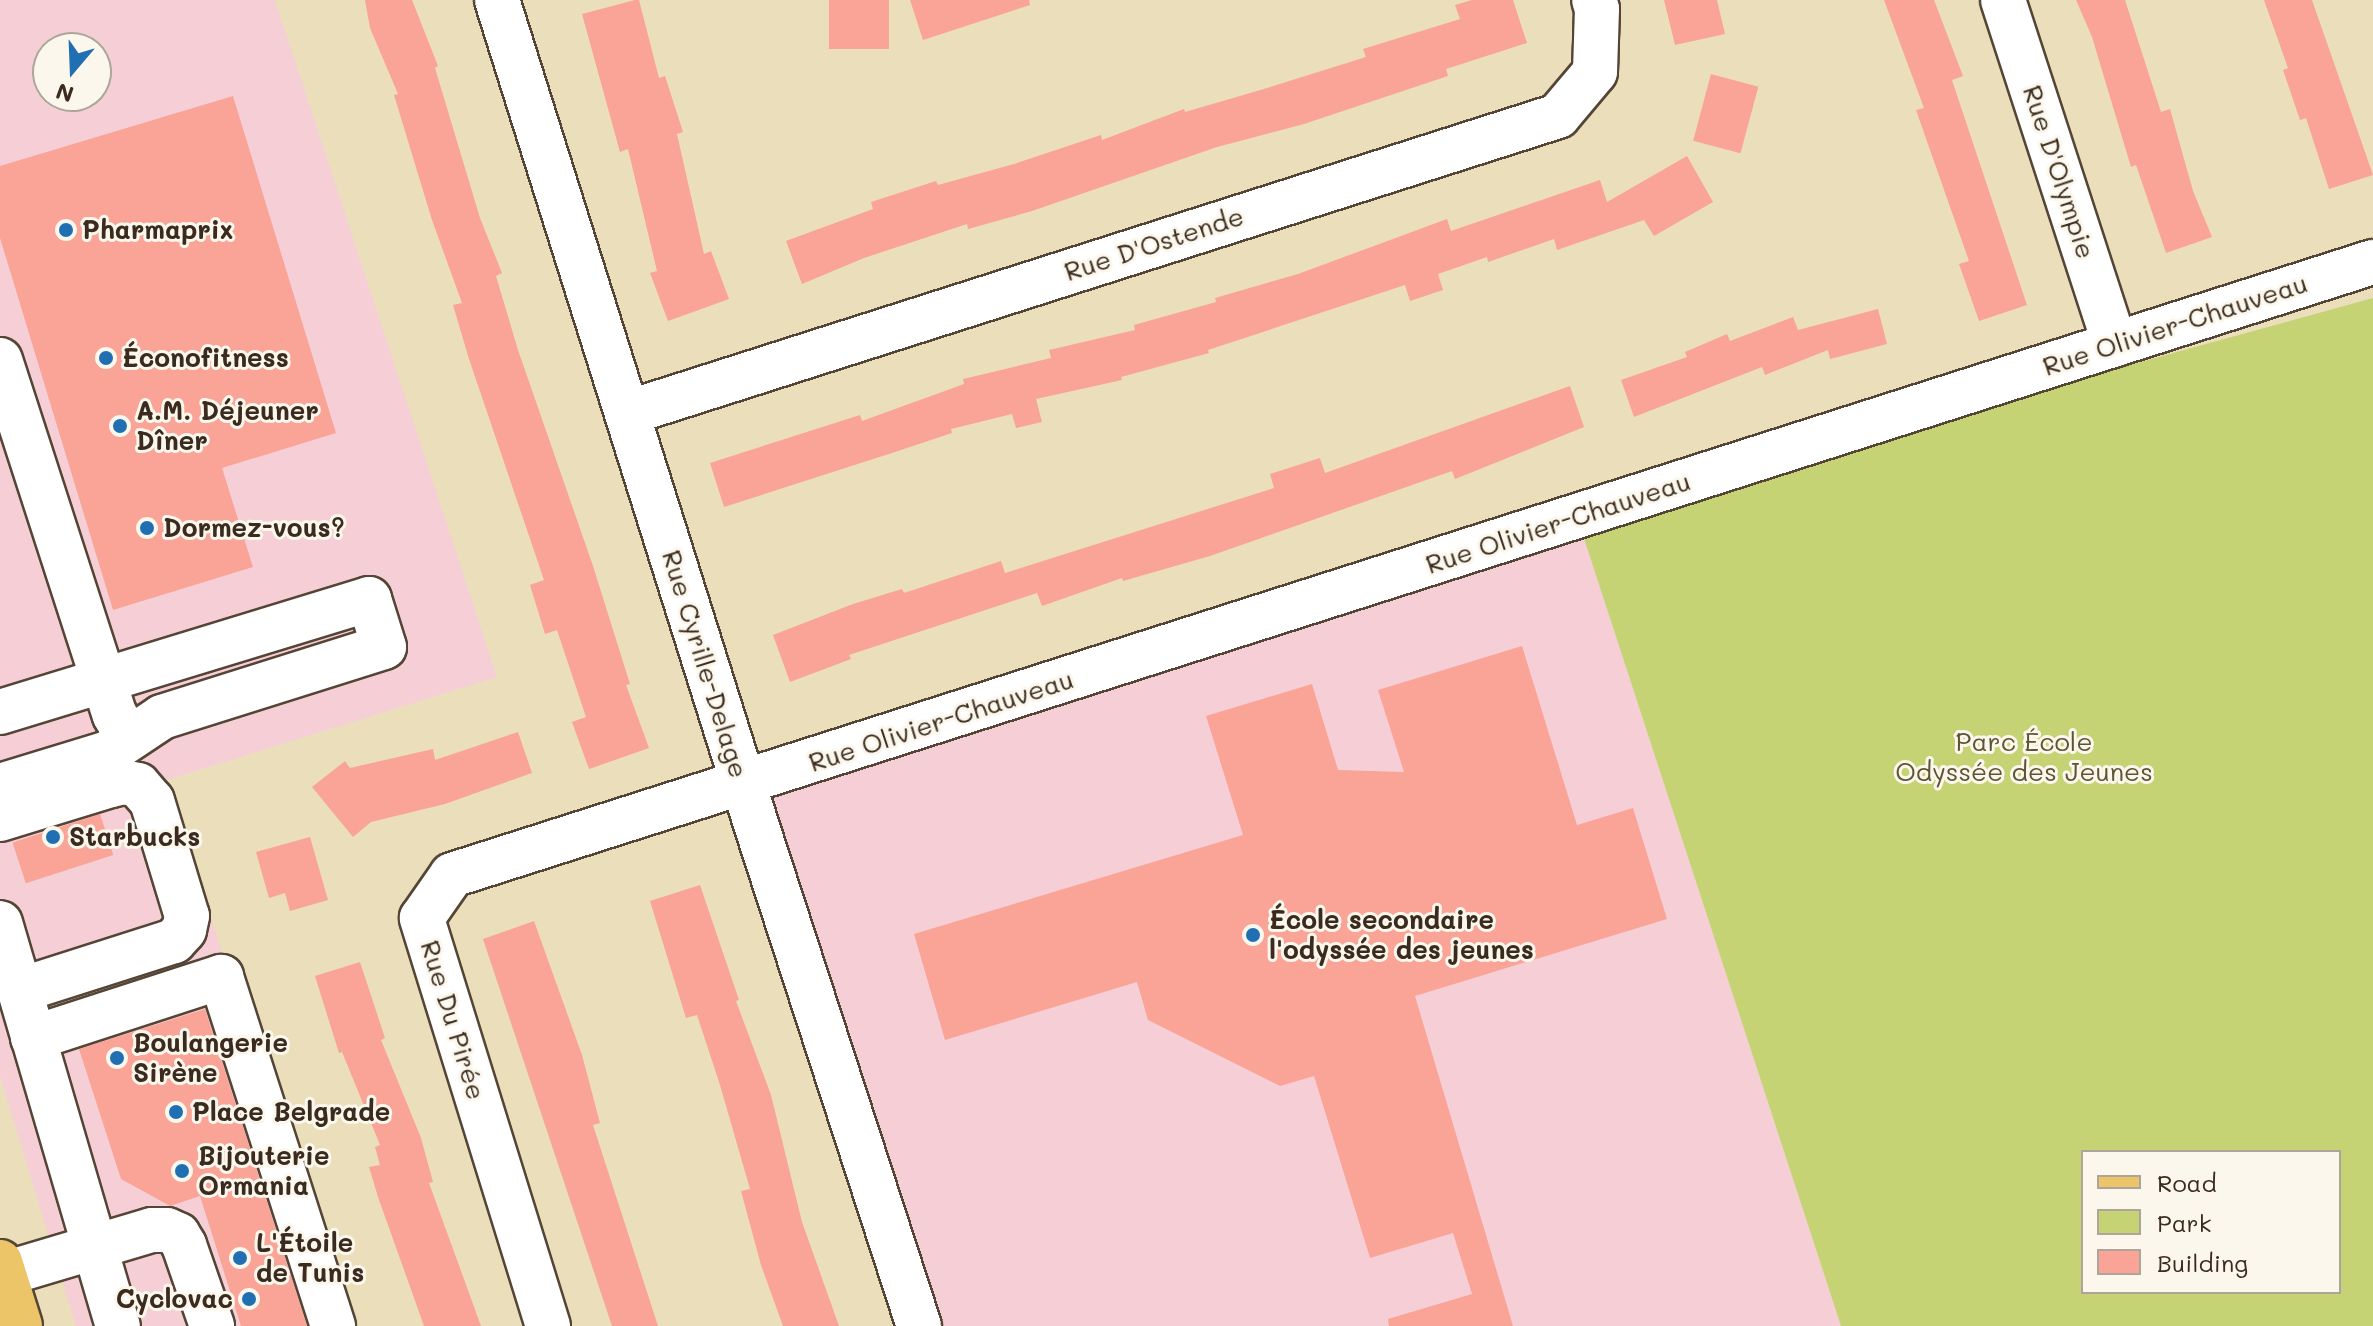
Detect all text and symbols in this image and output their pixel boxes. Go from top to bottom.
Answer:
north arrow [32,32,112,112]
text: N [52,77,77,110]
street label: Rue D'Olympie [2016,81,2102,263]
street label: Rue D'Ostende [1060,200,1248,288]
place label: Pharmaprix [82,214,233,246]
marker: Pharmaprix [57,221,75,239]
street label: Rue Olivier-Chauveau [2039,268,2311,382]
place label: Éconofitness [122,342,289,374]
marker: Éconofitness [97,349,115,367]
place label: A.M. Déjeuner Dîner [136,395,319,456]
marker: A.M. Déjeuner Dîner [111,417,129,435]
street label: Rue Olivier-Chauveau [1422,466,1694,580]
place label: Dormez-vous? [163,512,345,544]
marker: Dormez-vous? [138,519,156,537]
street label: Rue Cyrille-Delage [656,546,754,782]
street label: Rue Olivier-Chauveau [805,664,1077,778]
park label: Parc École Odyssée des Jeunes [1895,726,2153,788]
place label: Starbucks [69,821,200,853]
marker: Starbucks [44,828,62,846]
place label: École secondaire l'odyssée des jeunes [1269,904,1534,966]
marker: École secondaire l'odyssée des jeunes [1244,926,1262,944]
street label: Rue Du Pirée [414,937,492,1103]
place label: Boulangerie Sirène [133,1027,288,1088]
marker: Boulangerie Sirène [108,1049,126,1067]
place label: Place Belgrade [192,1096,390,1128]
marker: Place Belgrade [167,1103,185,1121]
place label: Bijouterie Ormania [198,1140,330,1202]
legend [2081,1150,2341,1294]
marker: Bijouterie Ormania [173,1162,191,1180]
text: Road [2157,1167,2217,1198]
text: Park [2157,1207,2211,1238]
place label: L'Étoile de Tunis [256,1227,364,1288]
text: Building [2157,1247,2248,1278]
marker: L'Étoile de Tunis [231,1249,249,1267]
place label: Cyclovac [116,1283,233,1315]
marker: Cyclovac [240,1290,258,1308]

